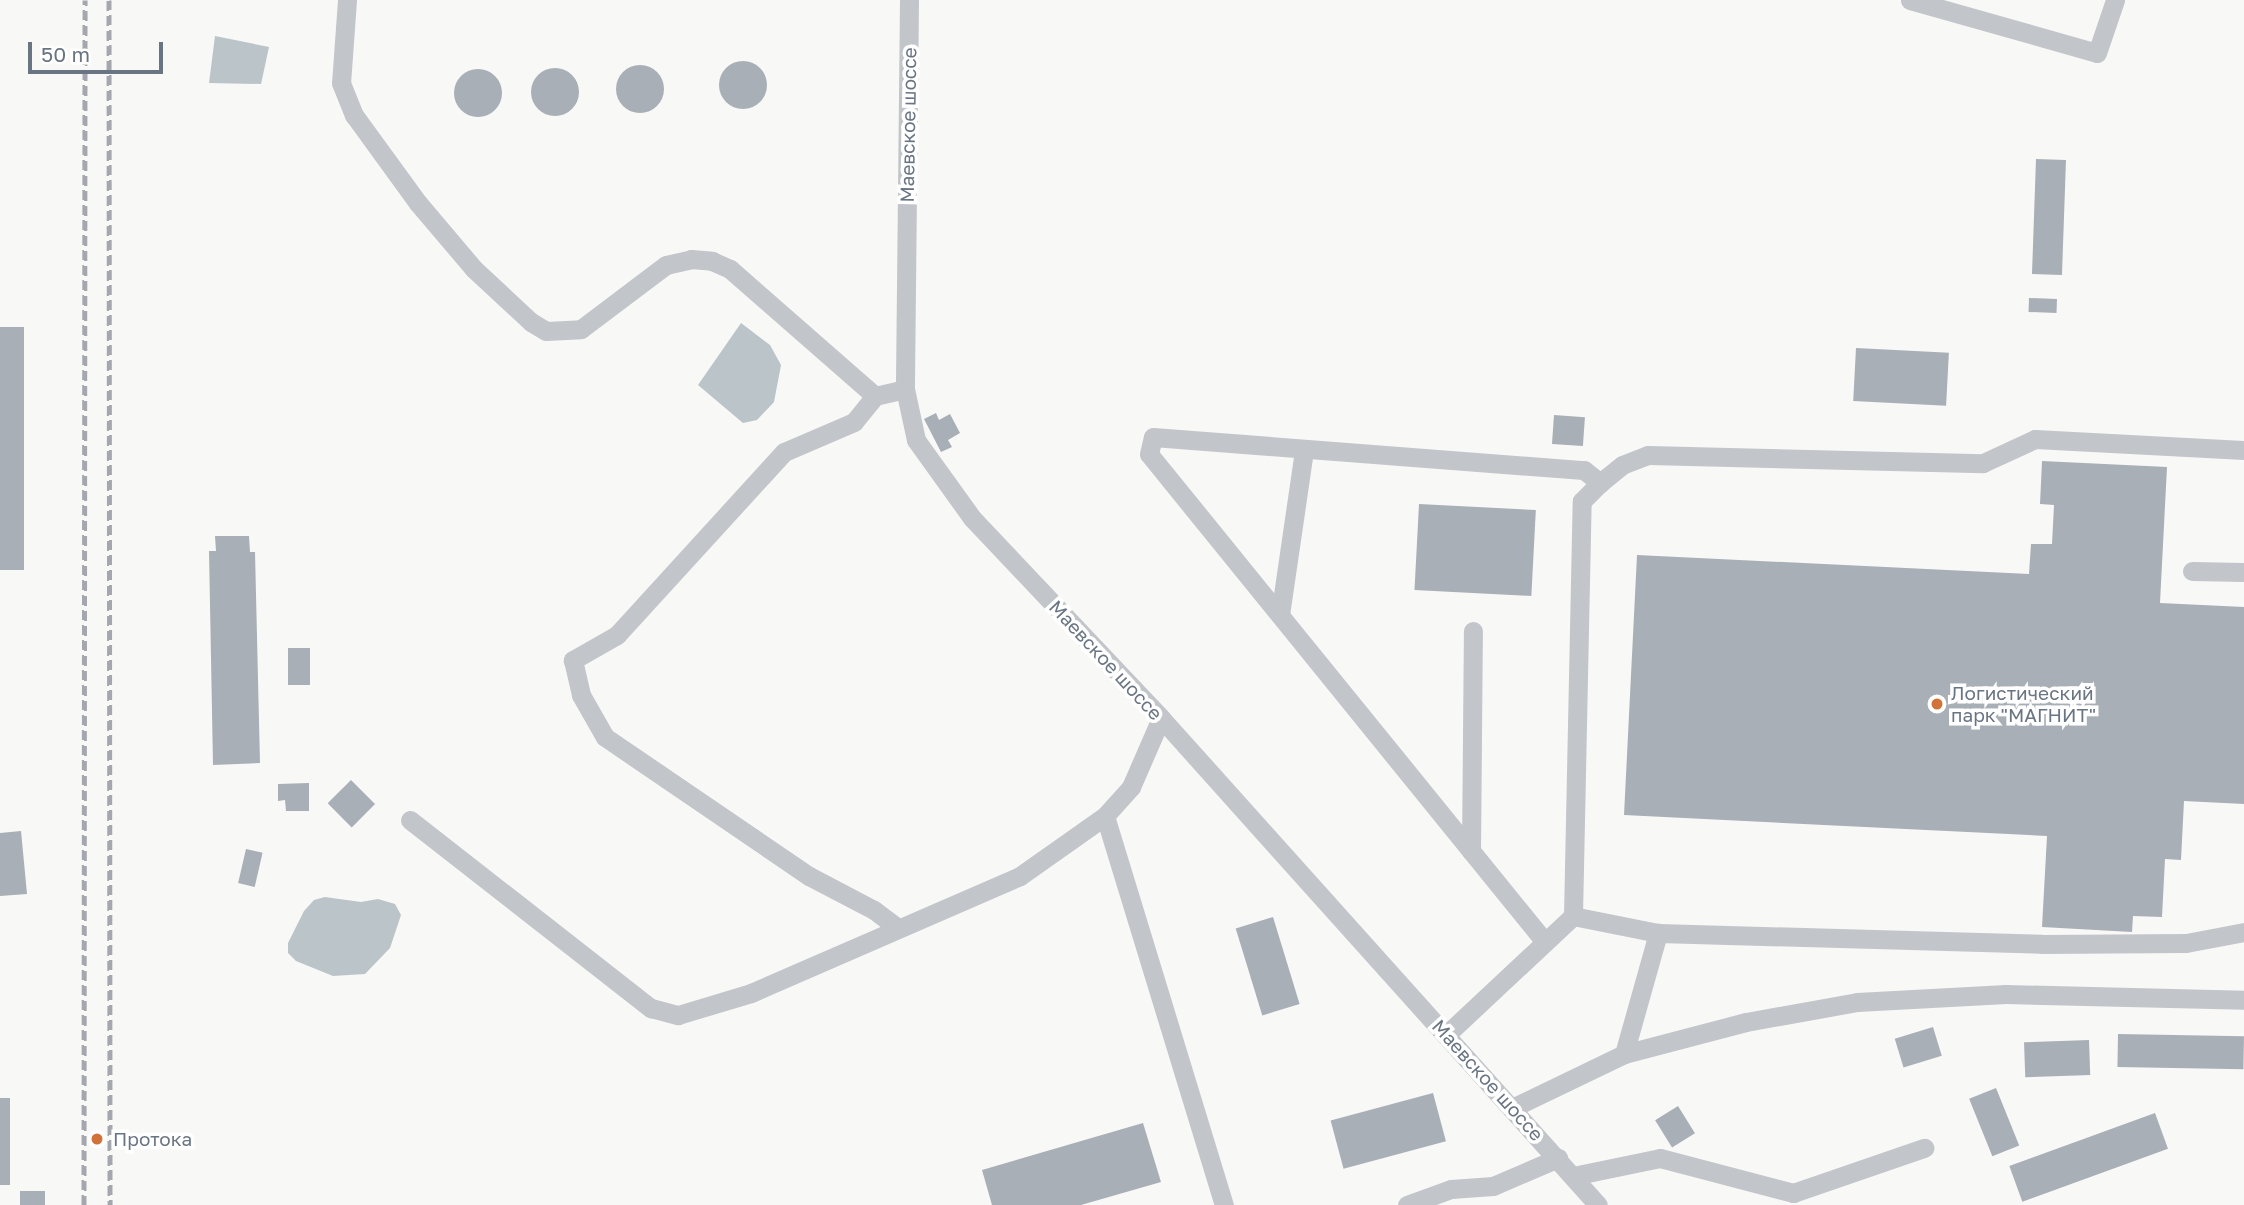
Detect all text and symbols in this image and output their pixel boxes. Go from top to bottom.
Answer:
scale bar [32,28,166,72]
text: 50 m [41,41,90,67]
street label: Маевское шоссе [895,47,921,203]
street label: Маевское шоссе [1045,595,1167,725]
place label: Логистический парк "МАГНИТ" [1951,682,2096,726]
marker: Логистический парк "МАГНИТ" [1929,696,1945,712]
street label: Маевское шоссе [1428,1015,1548,1145]
place label: Протока [113,1128,192,1150]
marker: Протока [87,1129,107,1149]

